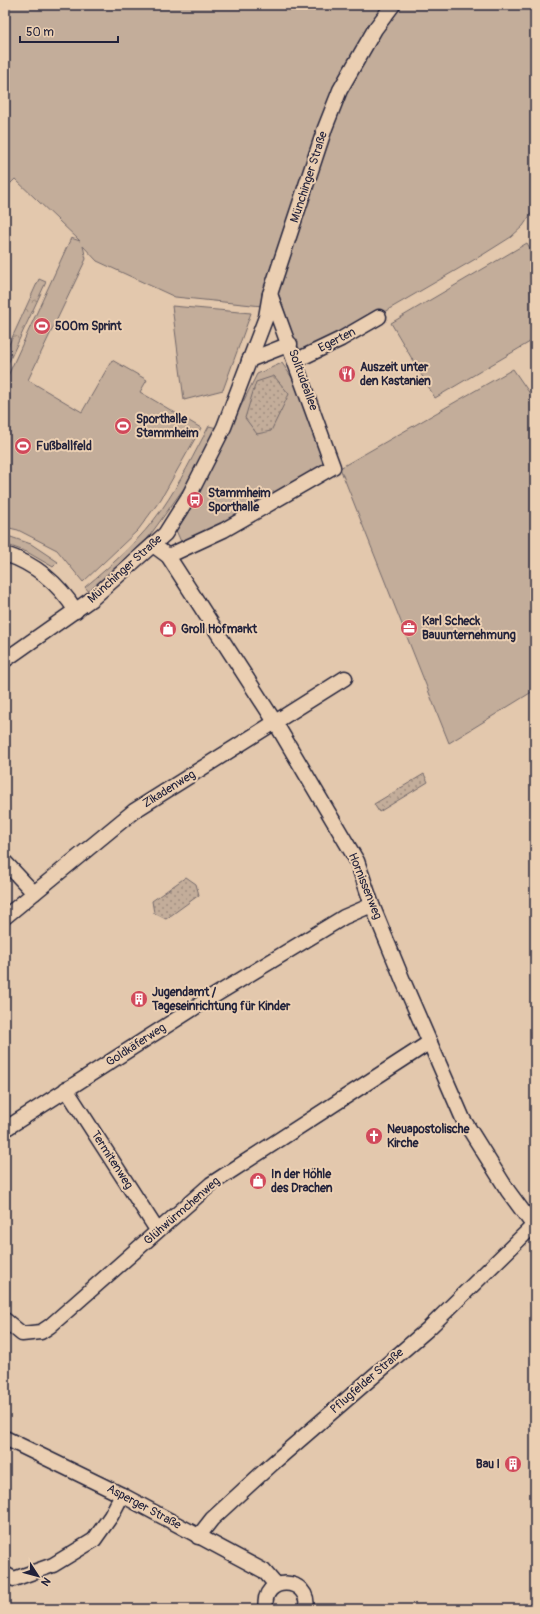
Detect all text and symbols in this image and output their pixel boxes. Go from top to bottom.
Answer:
scale bar [20,18,118,44]
text: 50 m [26,25,54,40]
street label: Münchinger Straße [287,129,331,225]
sports icon: 500m Sprint [32,316,52,336]
place label: 500m Sprint [55,319,123,334]
street label: Egerten [316,324,358,356]
street label: Solitudeallee [285,347,321,413]
place label: Auszeit unter den Kastanien [360,360,431,389]
restaurant icon: Auszeit unter den Kastanien [337,364,357,384]
place label: Sporthalle Stammheim [136,412,199,441]
sports icon: Sporthalle Stammheim [113,416,133,436]
sports icon: Fußballfeld [13,436,33,456]
place label: Fußballfeld [36,439,92,454]
place label: Stammheim Sporthalle [208,486,271,515]
bus stop icon: Stammheim Sporthalle [185,490,205,510]
street label: Münchinger Straße [85,531,165,606]
place label: Karl Scheck Bauunternehmung [422,614,516,643]
office icon: Karl Scheck Bauunternehmung [399,618,419,638]
shop icon: Groll Hofmarkt [158,619,178,639]
place label: Groll Hofmarkt [181,622,258,637]
street label: Zikadenweg [140,767,198,811]
street label: Hornissenweg [345,850,385,922]
place label: Jugendamt / Tageseinrichtung für Kinder [151,985,291,1014]
building icon: Jugendamt / Tageseinrichtung für Kinder [129,989,149,1009]
street label: Goldkäferweg [103,1020,169,1070]
place label: Neuapostolische Kirche [387,1122,470,1151]
church icon: Neuapostolische Kirche [364,1126,384,1146]
street label: Termitenweg [88,1128,136,1192]
place label: In der Höhle des Drachen [271,1167,333,1196]
shop icon: In der Höhle des Drachen [248,1171,268,1191]
street label: Glühwürmchenweg [141,1174,223,1248]
street label: Pflugfelder Straße [327,1345,407,1417]
building icon: Bau I [503,1454,523,1474]
place label: Bau I [476,1457,500,1472]
street label: Asperger Straße [104,1481,184,1533]
north arrow [18,1556,58,1596]
text: N [38,1575,53,1589]

